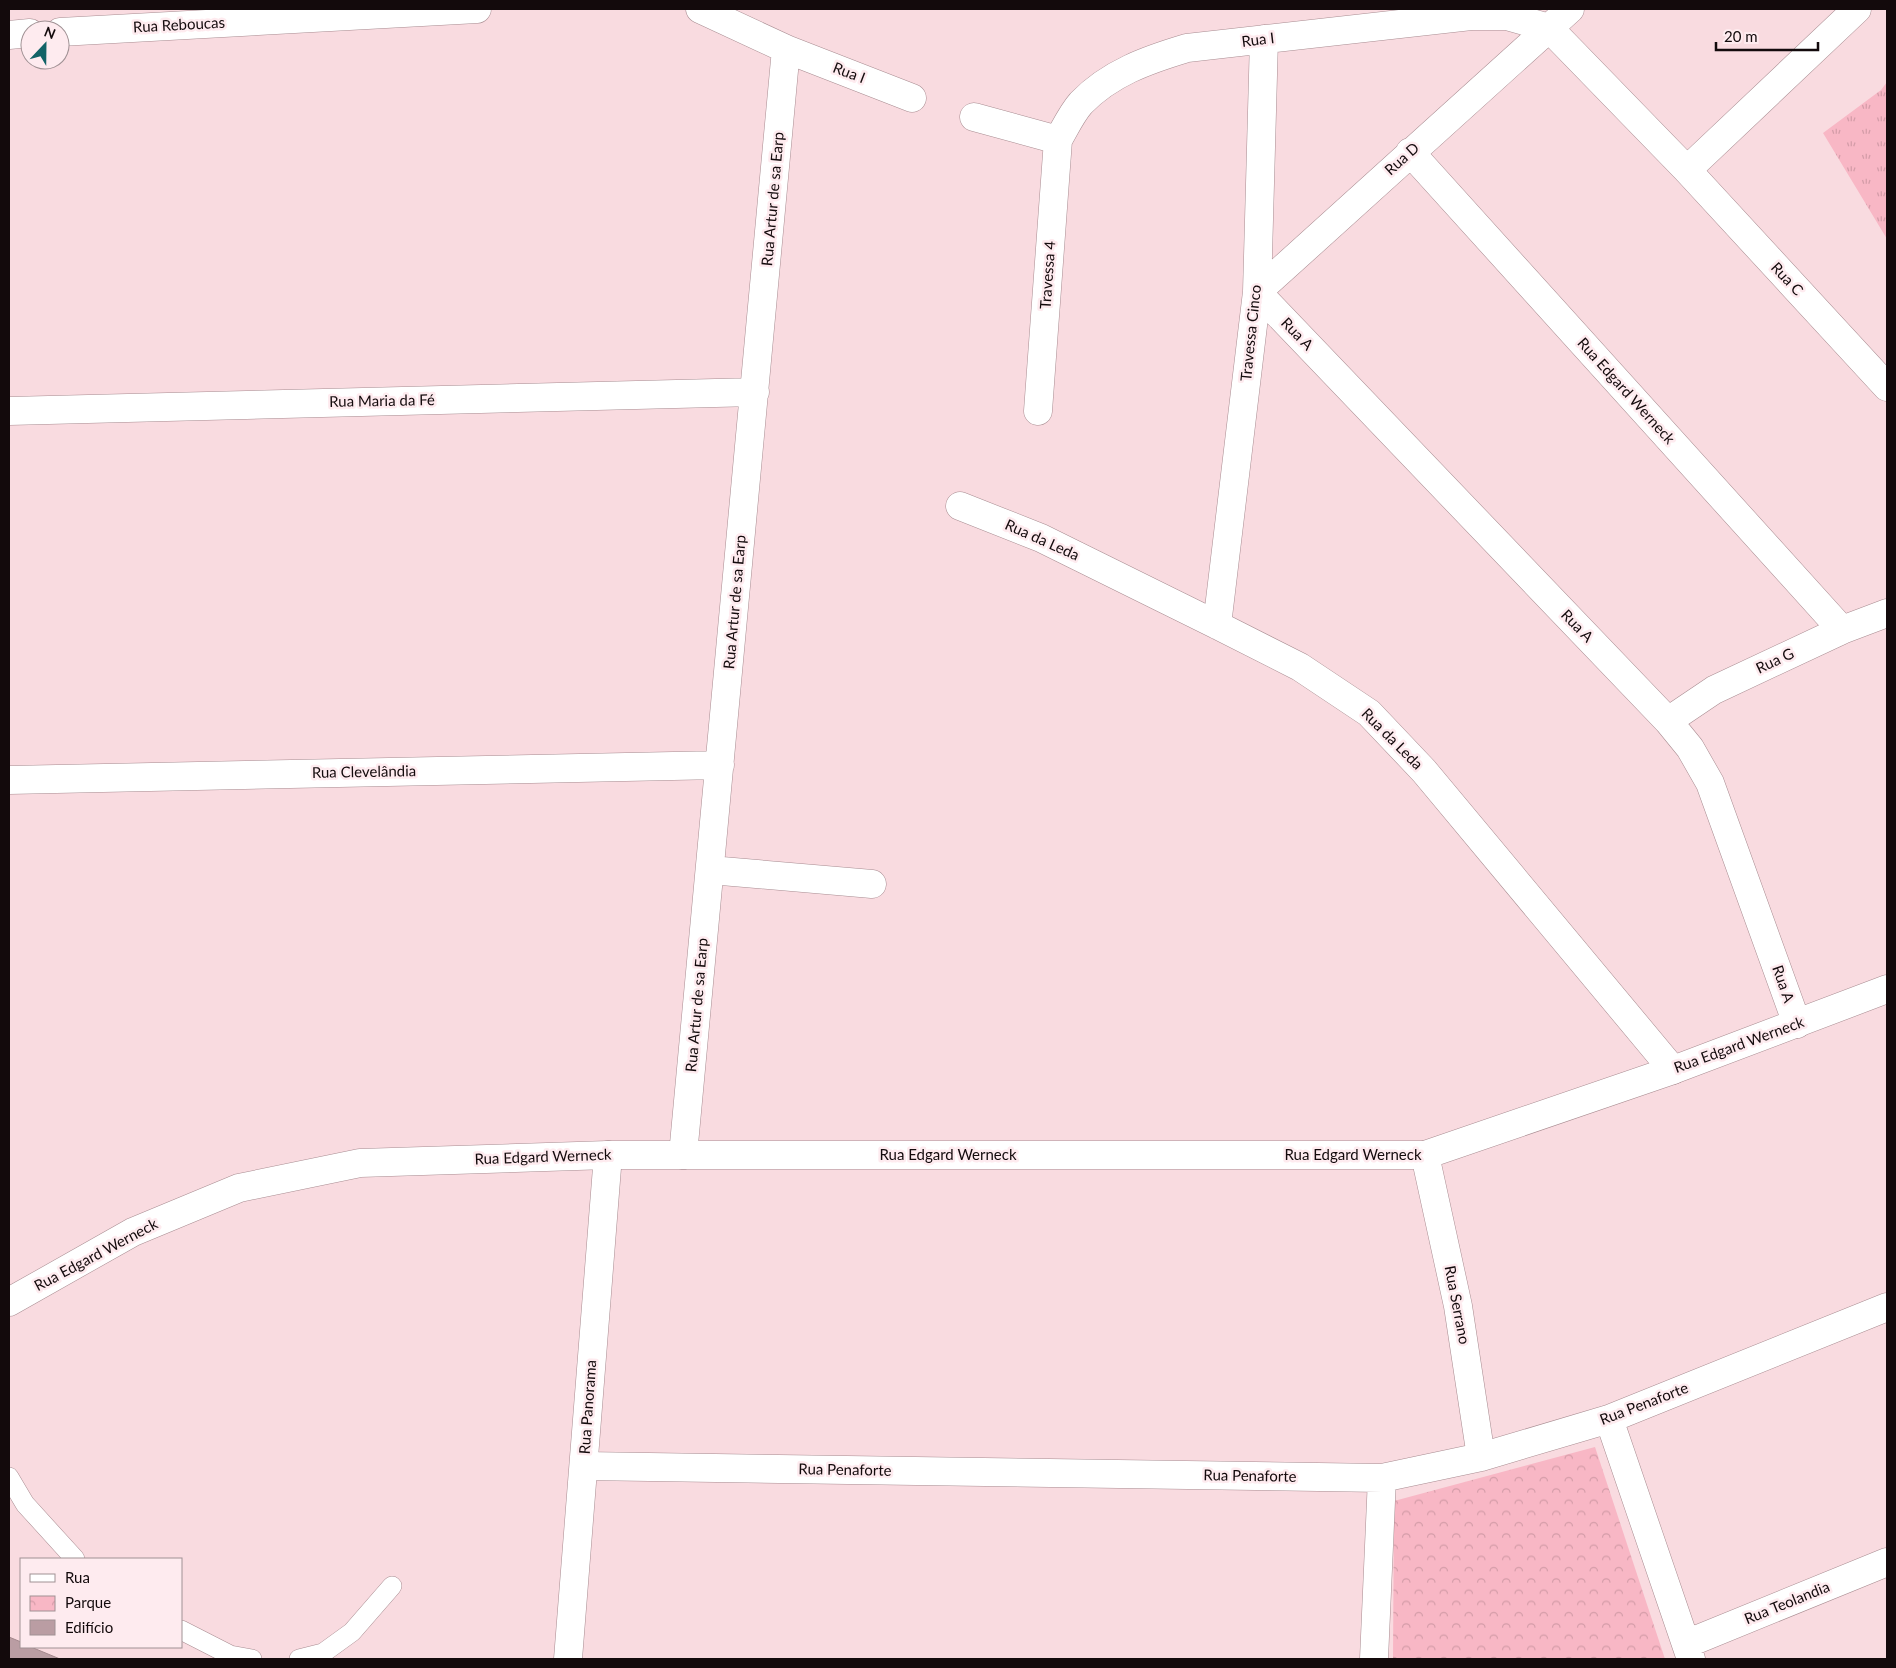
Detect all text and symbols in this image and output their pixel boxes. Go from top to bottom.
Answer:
street label: Rua Reboucas [133,13,225,35]
north arrow [20,20,70,70]
scale bar [1716,20,1818,52]
text: N [42,23,58,42]
text: 20 m [1724,27,1758,45]
street label: Rua I [1240,28,1275,50]
street label: Rua I [831,58,868,86]
street label: Rua Artur de sa Earp [757,131,787,267]
street label: Rua D [1380,138,1422,178]
street label: Travessa 4 [1036,240,1058,310]
street label: Rua C [1768,258,1808,299]
street label: Travessa Cinco [1236,284,1264,382]
street label: Rua A [1278,313,1318,354]
street label: Rua Edgard Werneck [1574,333,1680,448]
street label: Rua Maria da Fé [329,390,435,410]
street label: Rua da Leda [1002,515,1082,563]
street label: Rua Artur de sa Earp [719,534,749,670]
street label: Rua A [1558,605,1598,646]
street label: Rua G [1753,644,1796,677]
street label: Rua da Leda [1358,704,1427,773]
street label: Rua Clevelândia [312,761,416,781]
street label: Rua Artur de sa Earp [681,937,711,1073]
street label: Rua A [1769,963,1799,1006]
street label: Rua Edgard Werneck [1671,1012,1807,1076]
street label: Rua Edgard Werneck [474,1145,612,1167]
street label: Rua Edgard Werneck [879,1145,1017,1163]
street label: Rua Edgard Werneck [1284,1145,1422,1163]
street label: Rua Edgard Werneck [31,1214,161,1294]
street label: Rua Serrano [1442,1264,1474,1346]
street label: Rua Panorama [575,1359,599,1455]
street label: Rua Penaforte [1597,1378,1690,1428]
street label: Rua Penaforte [798,1459,892,1479]
street label: Rua Penaforte [1203,1465,1297,1485]
legend [20,1558,182,1648]
text: Rua [65,1568,90,1586]
street label: Rua Teolandia [1741,1577,1832,1627]
text: Parque [65,1593,111,1611]
text: Edifício [65,1618,113,1636]

